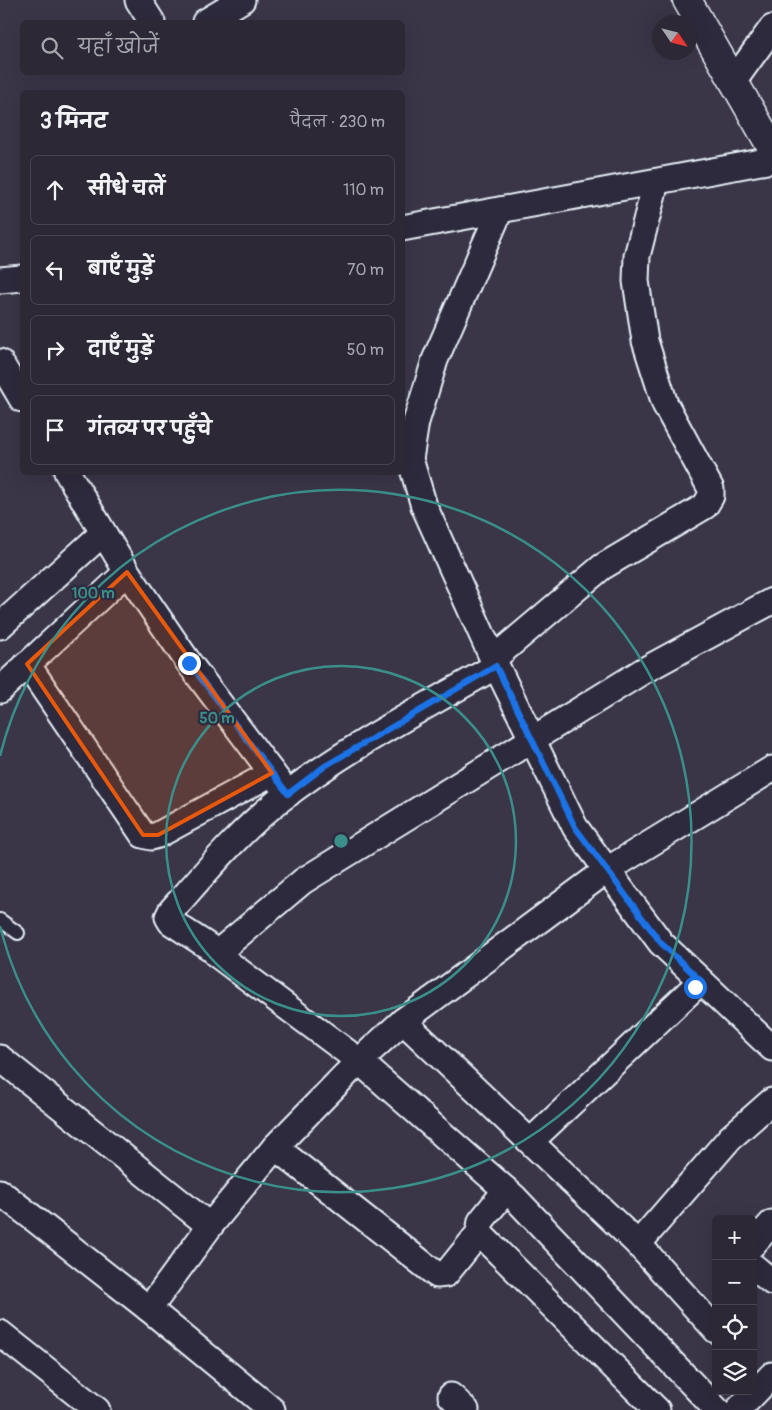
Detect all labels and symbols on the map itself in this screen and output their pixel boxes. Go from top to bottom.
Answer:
north arrow [652,15,697,60]
text: 100 m [72,584,114,603]
route end [178,652,201,675]
text: 50 m [200,709,234,728]
centre of rings [332,832,350,850]
route start [684,976,707,999]

